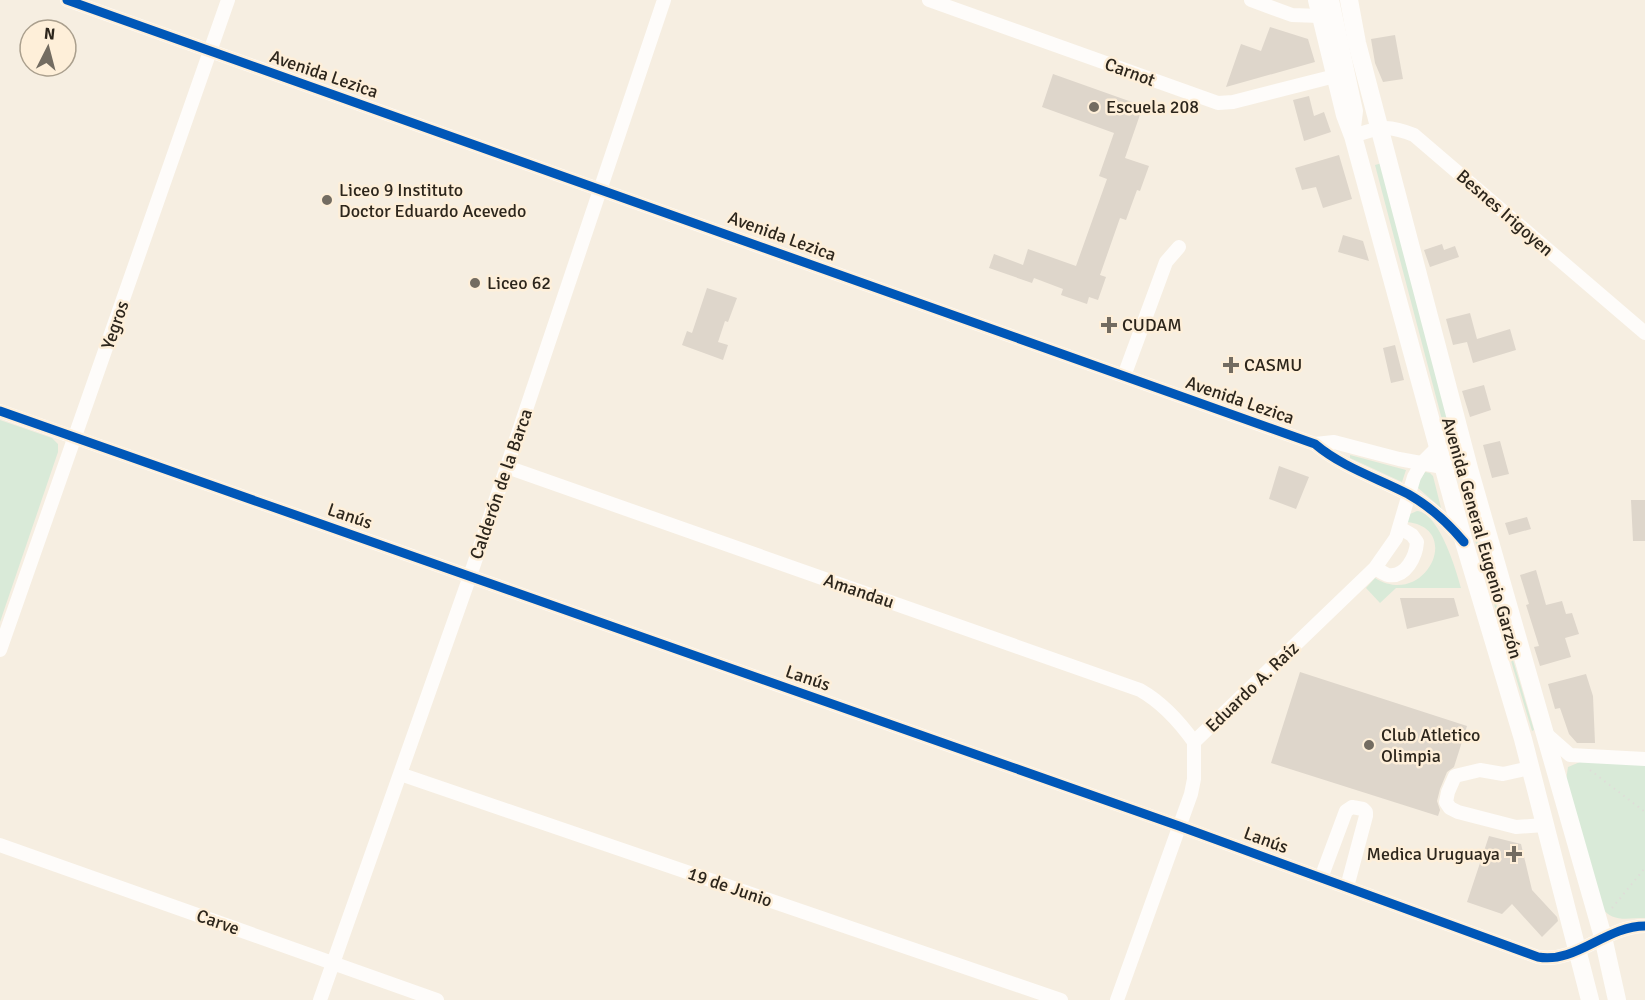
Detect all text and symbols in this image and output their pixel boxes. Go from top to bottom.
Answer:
north arrow [18,18,78,78]
text: N [43,24,56,45]
street label: Avenida Lezica [267,45,381,103]
street label: Carnot [1102,53,1158,91]
place label: Escuela 208 [1106,96,1199,118]
marker: Escuela 208 [1087,100,1101,114]
street label: Besnes Irigoyen [1452,165,1558,261]
place label: Liceo 9 Instituto Doctor Eduardo Acevedo [339,179,526,222]
marker: Liceo 9 Instituto Doctor Eduardo Acevedo [320,193,334,207]
street label: Avenida Lezica [725,206,839,266]
place label: Liceo 62 [487,272,551,294]
marker: Liceo 62 [468,276,482,290]
street label: Yegros [96,298,134,352]
place label: CUDAM [1122,314,1182,336]
marker: CUDAM [1100,316,1118,334]
place label: CASMU [1244,354,1302,376]
marker: CASMU [1222,356,1240,374]
street label: Avenida Lezica [1183,371,1297,429]
street label: Calderón de la Barca [465,406,537,562]
street label: Avenida General Eugenio Garzón [1437,415,1527,661]
street label: Lanús [325,498,375,534]
street label: Amandau [821,569,897,613]
street label: Eduardo A. Raíz [1201,637,1303,737]
street label: Lanús [783,660,833,696]
place label: Club Atletico Olimpia [1381,724,1480,767]
marker: Club Atletico Olimpia [1362,738,1376,752]
street label: Lanús [1241,822,1291,858]
place label: Medica Uruguaya [1366,843,1500,865]
marker: Medica Uruguaya [1505,845,1523,863]
street label: 19 de Junio [685,862,775,912]
street label: Carve [194,904,242,940]

